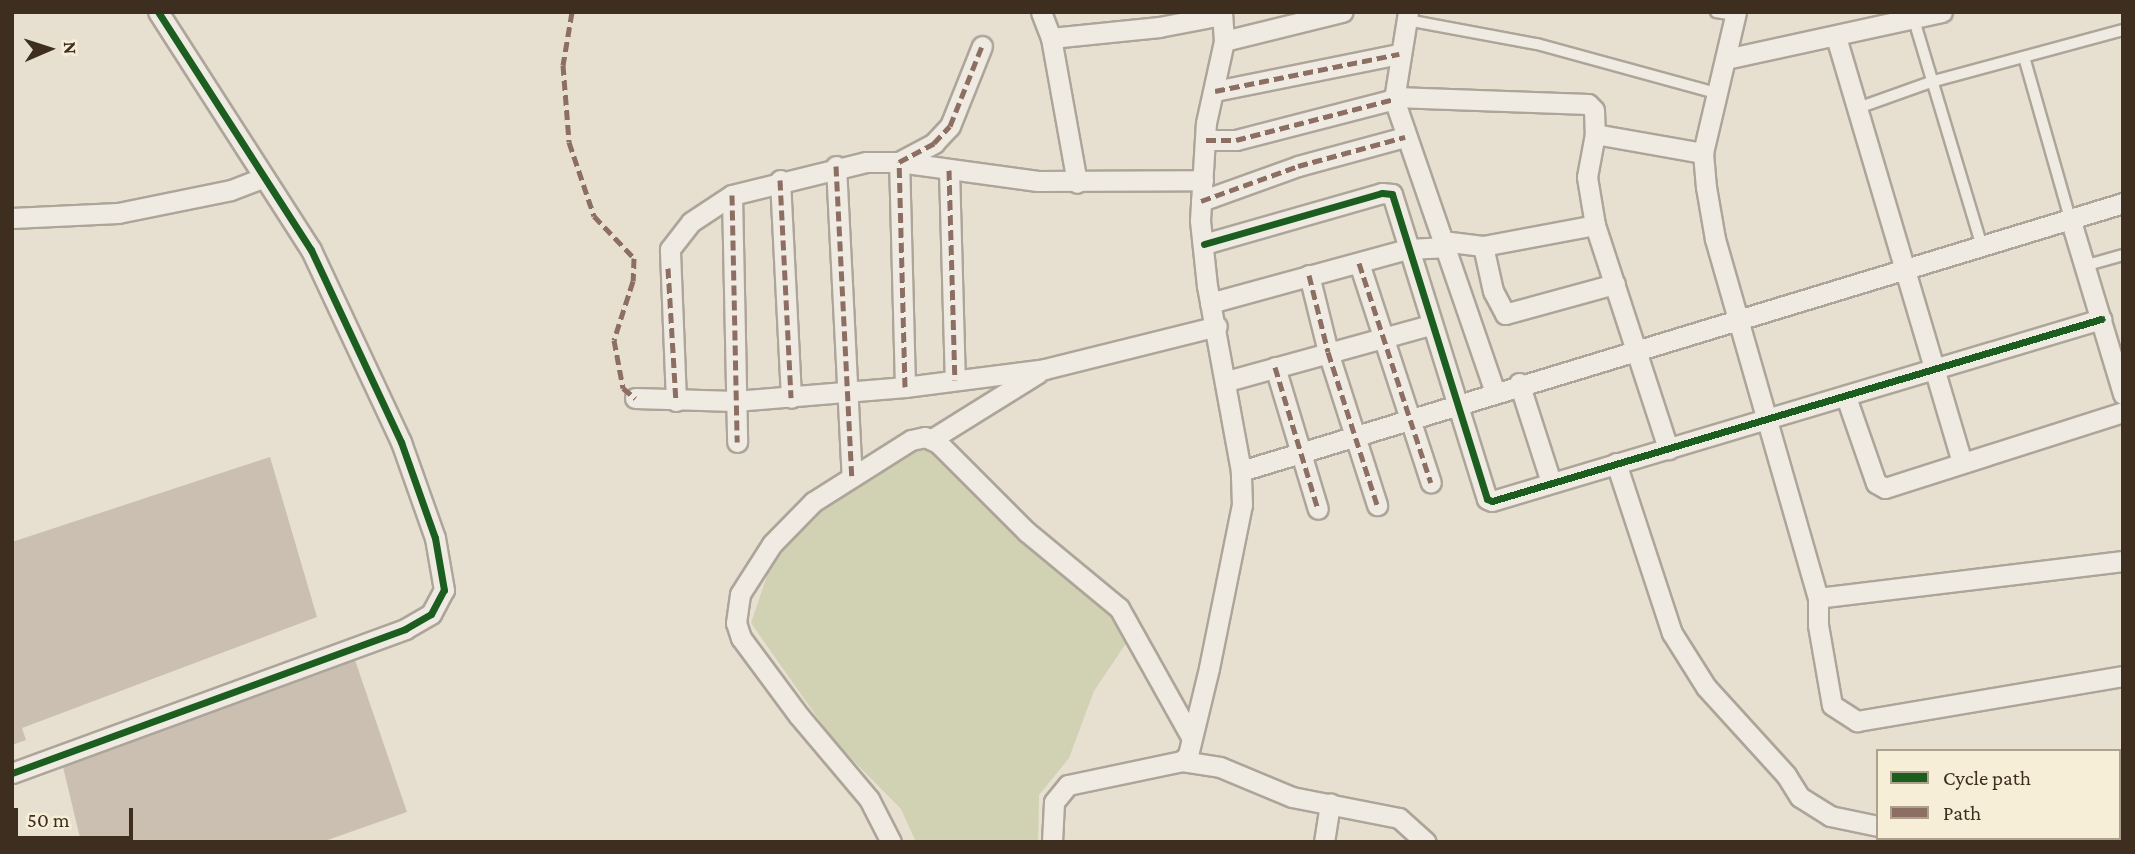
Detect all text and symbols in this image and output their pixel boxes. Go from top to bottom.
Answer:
north arrow [14,14,84,84]
text: N [60,41,81,55]
legend [1876,749,2121,840]
text: Cycle path [1943,766,2031,790]
scale bar [18,794,136,838]
text: Path [1943,801,1981,825]
text: 50 m [27,808,70,832]

